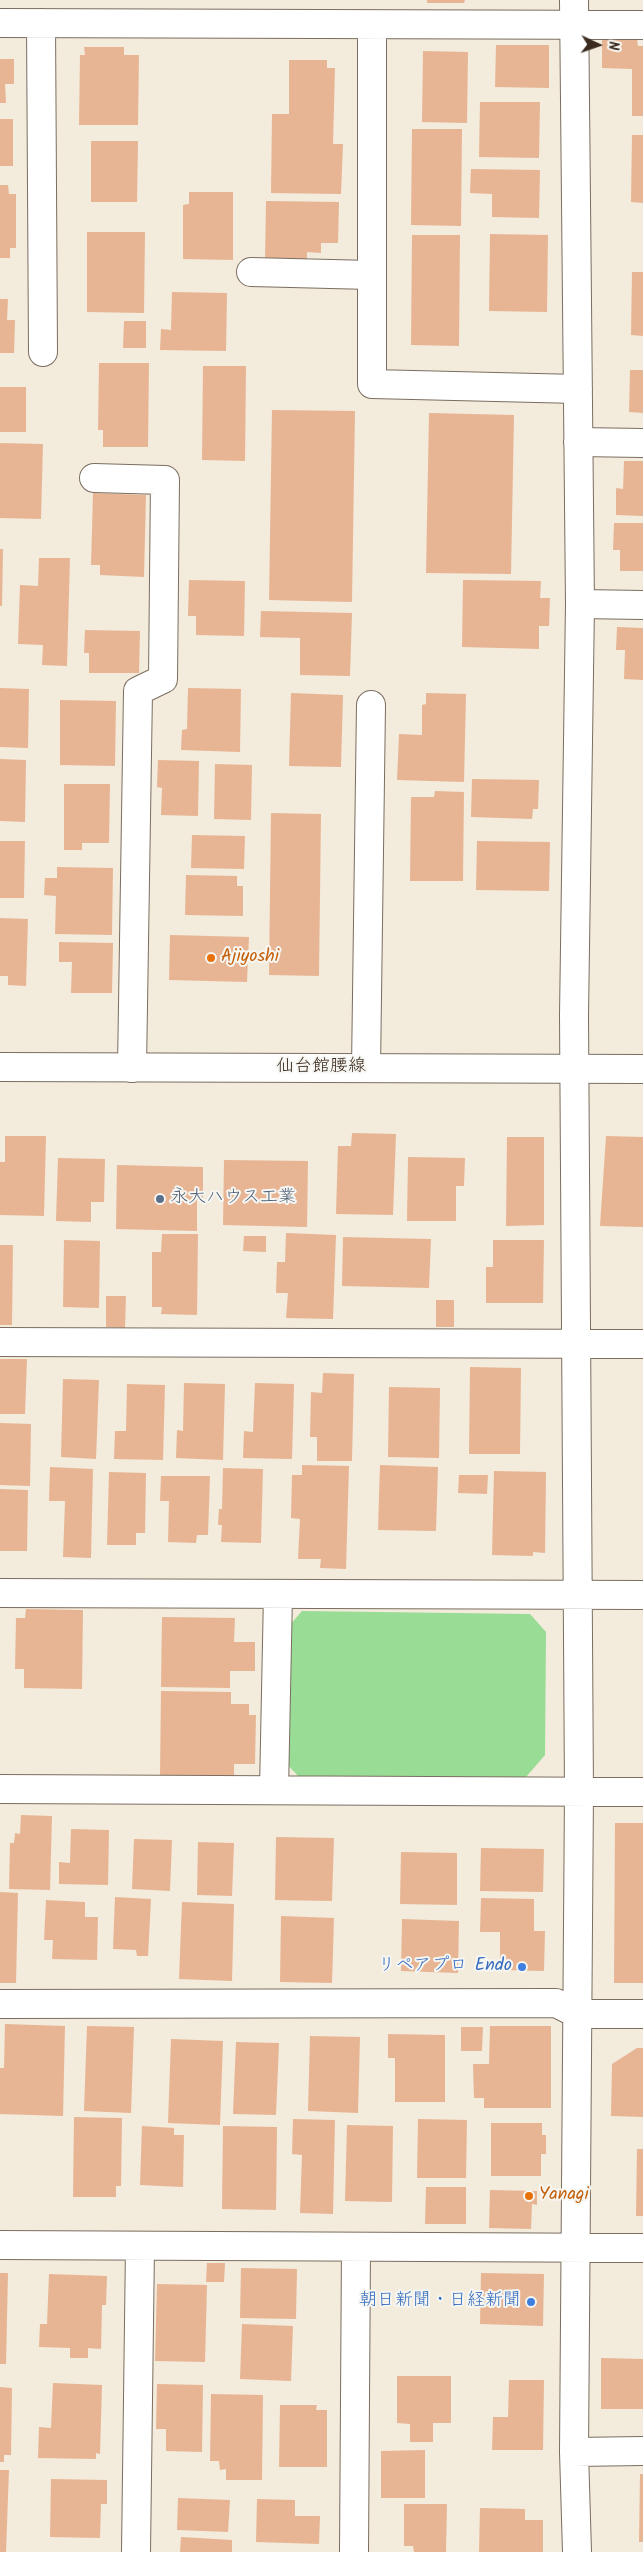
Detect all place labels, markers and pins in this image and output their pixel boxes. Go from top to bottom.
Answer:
place label: Ajiyoshi [221,947,279,969]
marker: Ajiyoshi [205,952,217,964]
place label: 永大ハウス工業 [170,1188,296,1210]
marker: 永大ハウス工業 [154,1193,166,1205]
place label: リペアプロ Endo [378,1956,512,1978]
marker: リペアプロ Endo [516,1961,528,1973]
place label: Yanagi [539,2185,589,2207]
marker: Yanagi [523,2190,535,2202]
place label: 朝日新聞・日経新聞 [359,2291,521,2313]
marker: 朝日新聞・日経新聞 [525,2296,537,2308]

